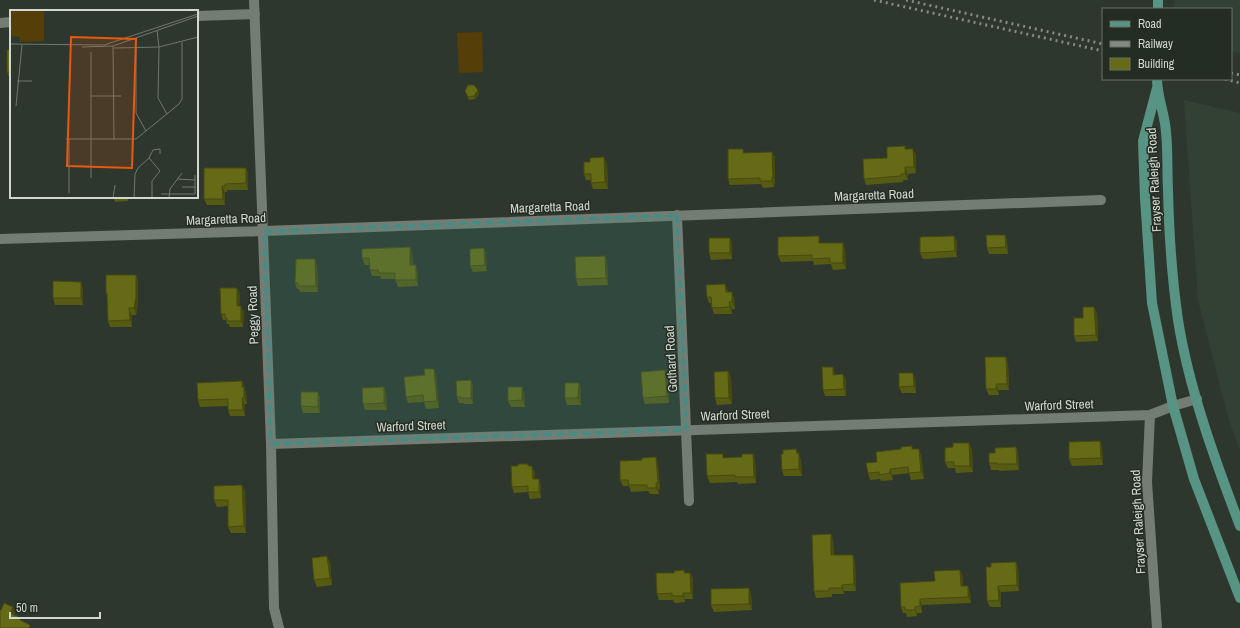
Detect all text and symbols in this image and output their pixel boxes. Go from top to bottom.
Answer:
legend [1102,8,1232,80]
inset map [10,10,198,198]
text: Road [1138,16,1162,32]
text: Railway [1138,36,1173,52]
text: Building [1138,56,1175,72]
street label: Frayser Raleigh Road [1143,127,1165,233]
street label: Margaretta Road [834,185,914,205]
street label: Margaretta Road [510,197,590,217]
street label: Margaretta Road [186,209,266,229]
street label: Peggy Road [243,285,263,345]
street label: Gothard Road [661,325,681,393]
street label: Warford Street [1024,395,1094,415]
street label: Warford Street [700,405,770,425]
street label: Warford Street [376,416,446,436]
street label: Frayser Raleigh Road [1127,469,1149,575]
scale bar [10,594,100,620]
text: 50 m [16,600,38,616]

